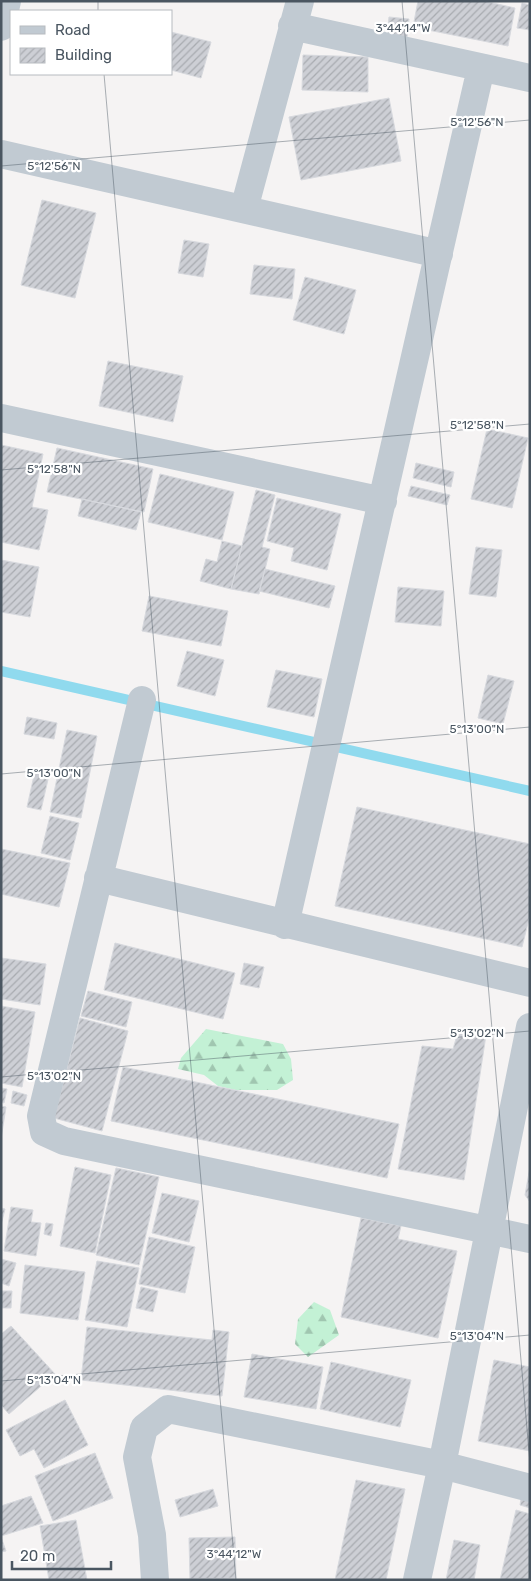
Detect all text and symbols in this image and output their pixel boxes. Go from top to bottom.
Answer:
legend [10,10,172,75]
text: Road [55,21,91,39]
text: 3°44'14"W [375,21,431,35]
text: Building [55,46,112,64]
text: 5°12'56"N [450,115,504,129]
text: 5°12'56"N [27,159,81,173]
text: 5°12'58"N [450,418,504,432]
text: 5°12'58"N [27,462,81,476]
text: 5°13'00"N [450,722,504,736]
text: 5°13'00"N [27,766,81,780]
text: 5°13'02"N [450,1026,504,1040]
text: 5°13'02"N [27,1069,81,1083]
text: 5°13'04"N [450,1329,504,1343]
text: 5°13'04"N [27,1373,81,1387]
scale bar [12,1538,111,1570]
text: 20 m [20,1547,55,1565]
text: 3°44'12"W [207,1547,262,1561]

